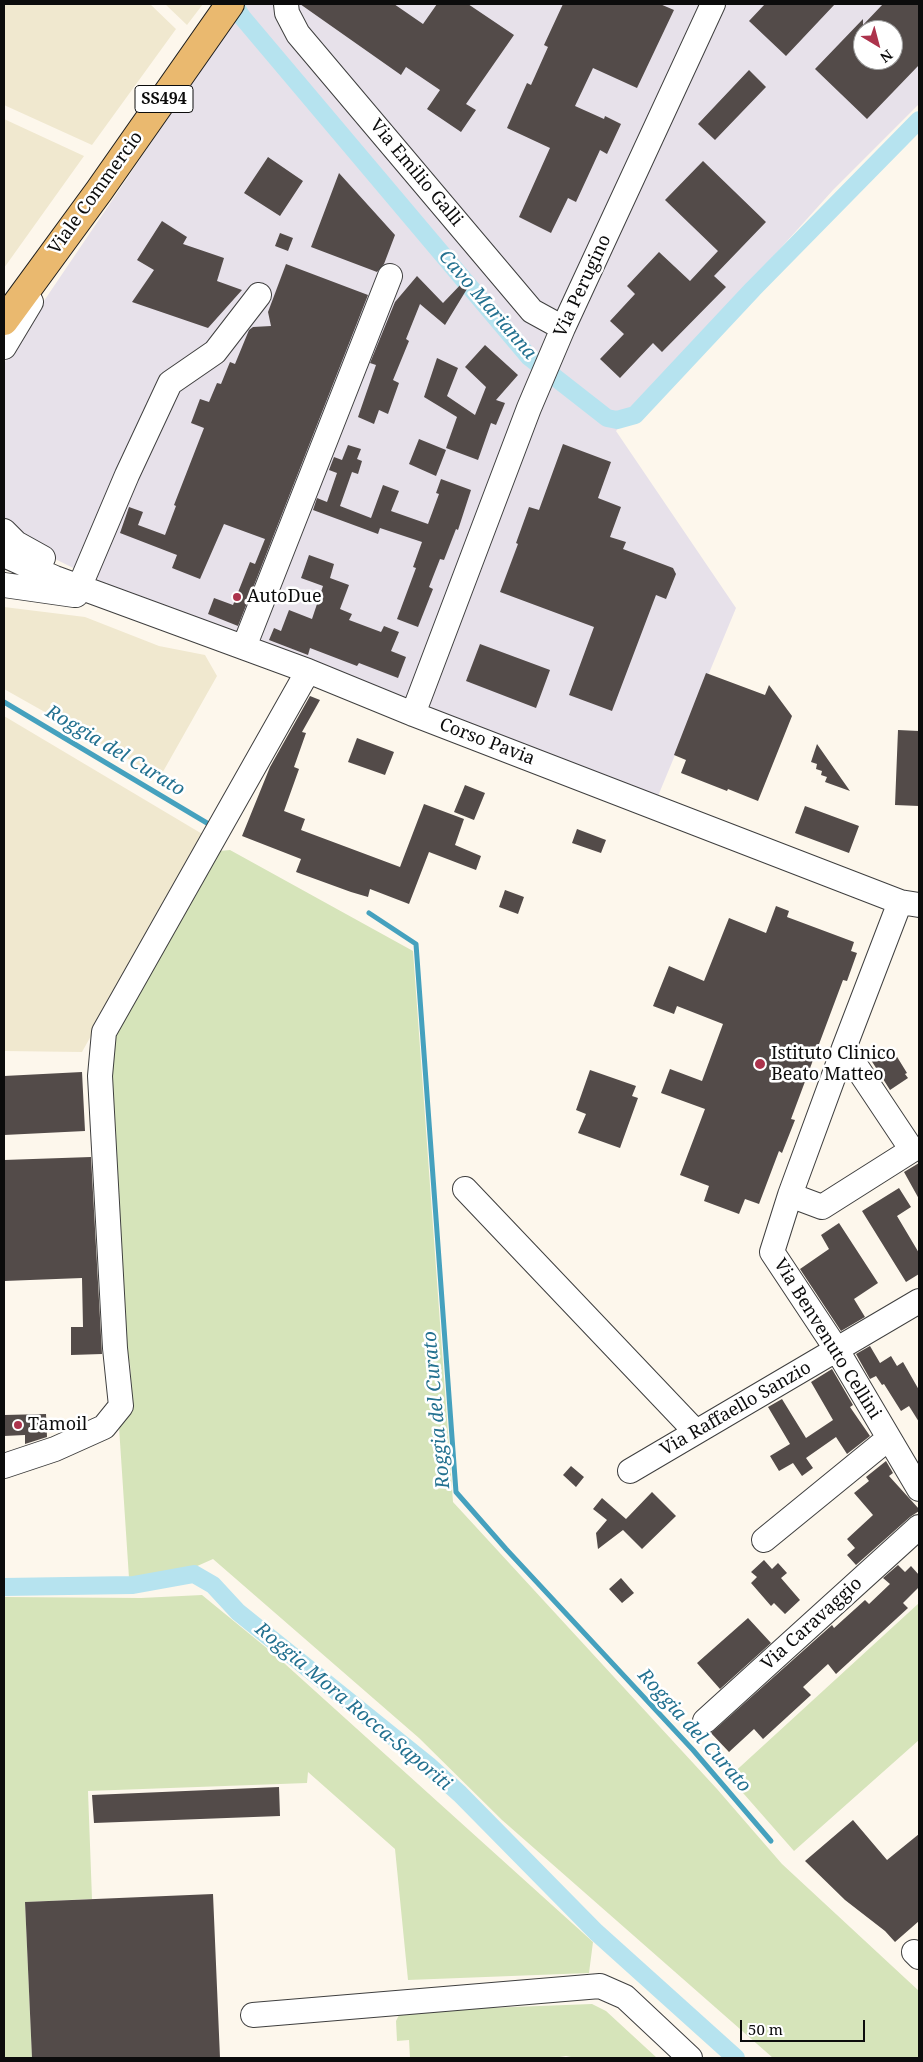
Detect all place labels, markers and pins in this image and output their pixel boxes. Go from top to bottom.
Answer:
place label: AutoDue [247,586,322,608]
marker: AutoDue [231,591,243,603]
place label: Istituto Clinico Beato Matteo [771,1043,896,1086]
marker: Istituto Clinico Beato Matteo [753,1057,767,1071]
place label: Tamoil [28,1414,87,1436]
marker: Tamoil [12,1419,24,1431]

